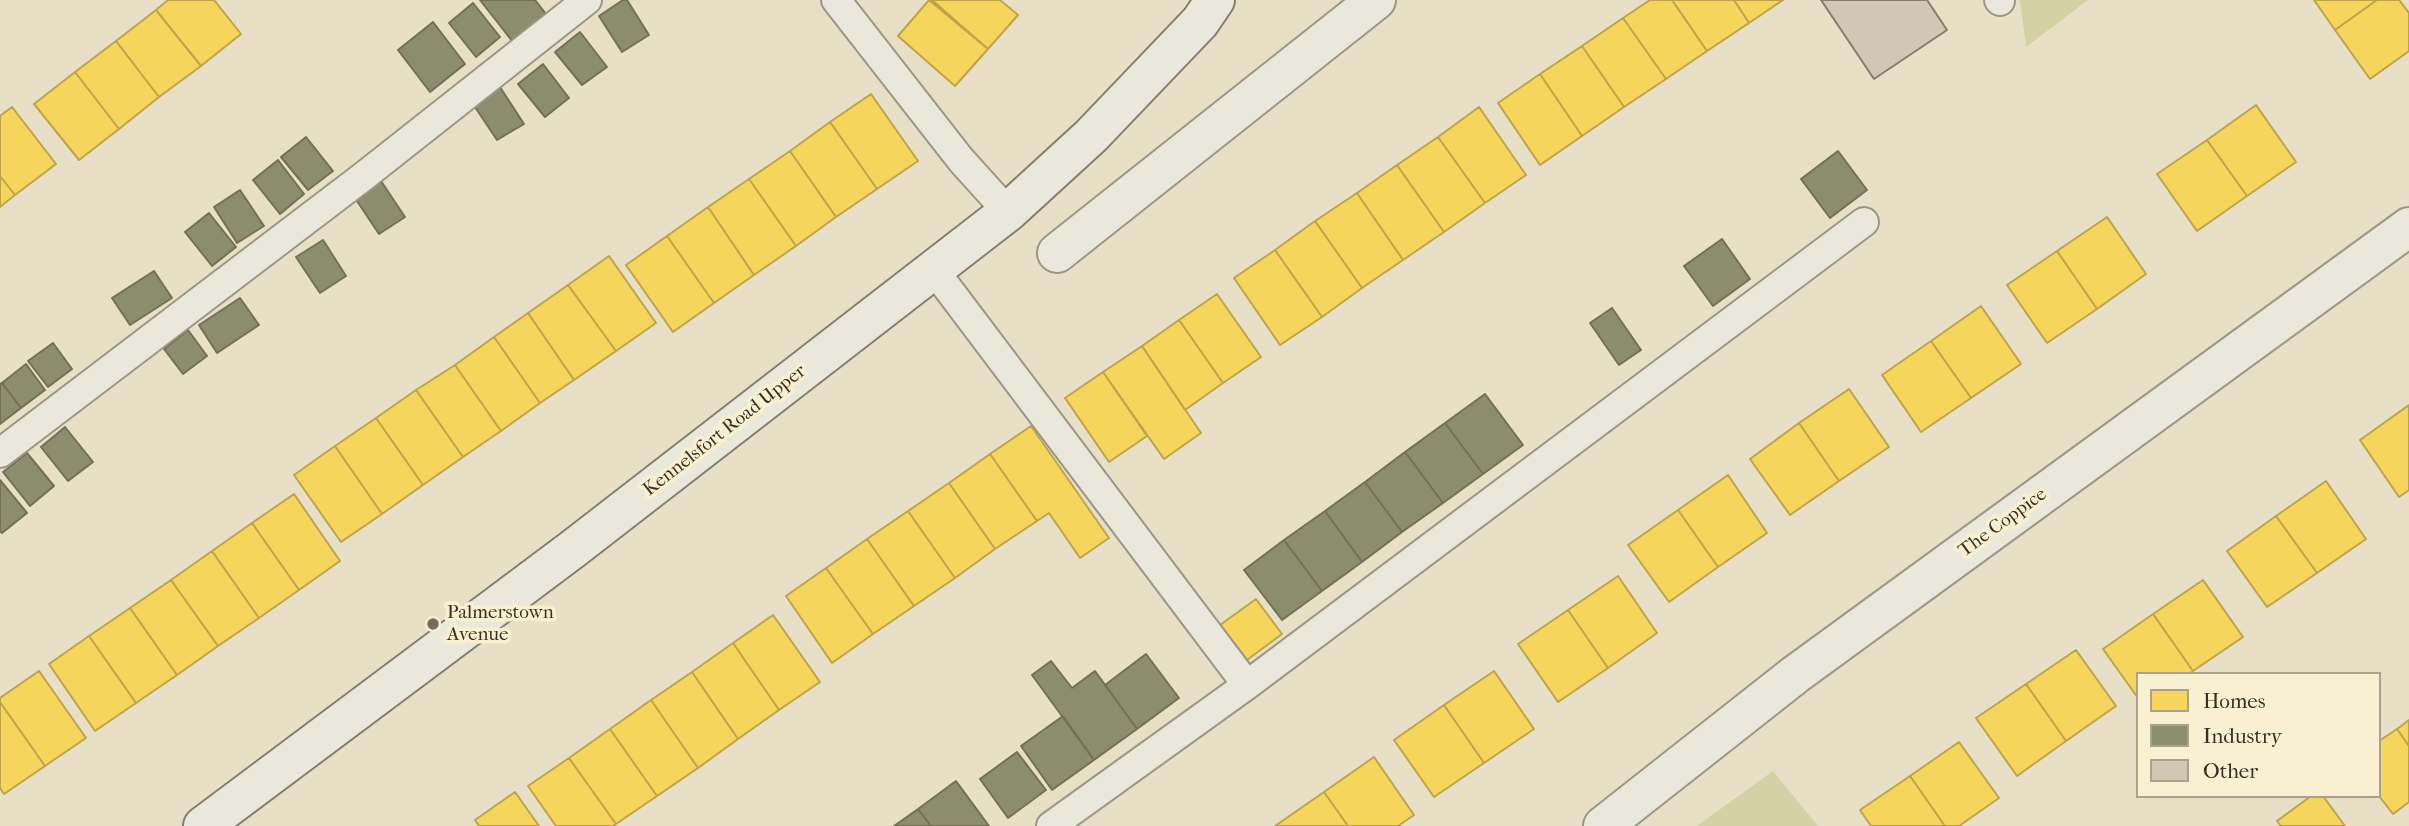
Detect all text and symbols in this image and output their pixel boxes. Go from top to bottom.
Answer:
street label: Kennelsfort Road Upper [639,360,811,502]
street label: The Coppice [1954,483,2052,563]
place label: Palmerstown Avenue [447,602,554,646]
marker: Palmerstown Avenue [425,616,441,632]
legend [2136,672,2381,798]
text: Homes [2203,689,2265,713]
text: Industry [2203,724,2282,748]
text: Other [2203,759,2258,783]

